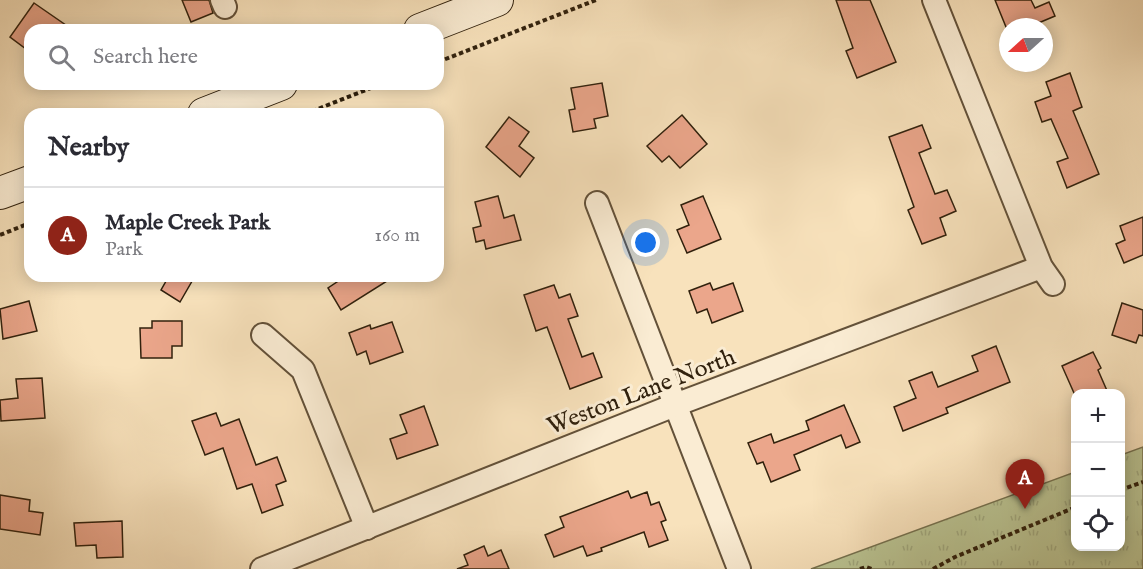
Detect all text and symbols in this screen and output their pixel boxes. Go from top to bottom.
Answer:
north arrow [999,18,1053,72]
search box [24,24,444,90]
icon: search [45,41,78,74]
text: Search here [93,43,198,71]
text: Nearby [48,131,129,164]
text: Maple Creek Park [105,209,270,237]
text: A [61,223,74,248]
text: 160 m [374,223,420,248]
your location [631,228,660,257]
text: Park [105,237,143,262]
street label: Weston Lane North [543,342,740,443]
map controls [1071,389,1125,551]
button: + [1071,389,1125,443]
button: − [1071,443,1125,497]
pin: A [1006,460,1044,509]
button: locate [1071,497,1125,551]

